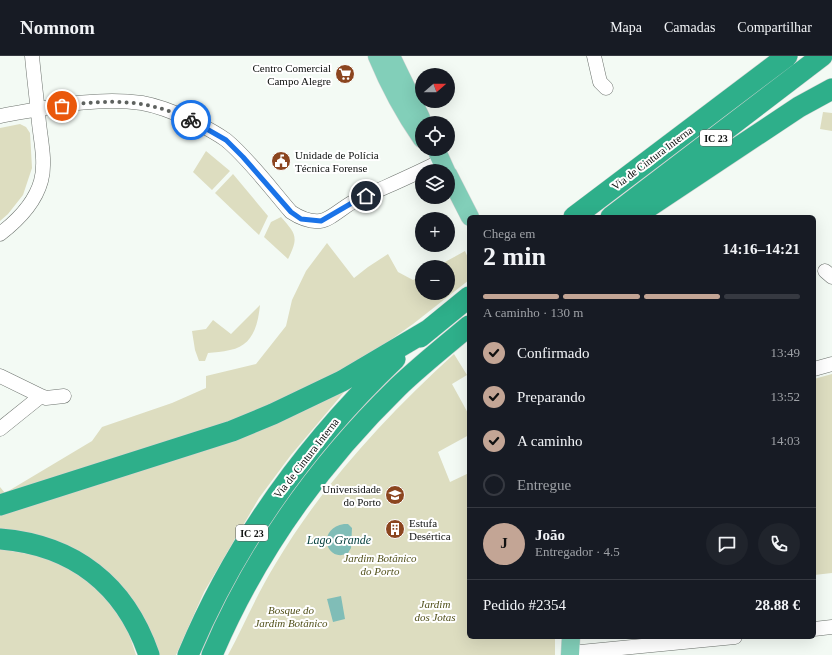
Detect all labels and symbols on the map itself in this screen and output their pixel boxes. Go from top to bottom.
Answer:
place label: Centro Comercial Campo Alegre [252,62,331,87]
supermarket icon: Centro Comercial Campo Alegre [334,63,356,85]
north arrow [415,68,455,108]
pin [45,89,79,123]
courier [171,100,211,140]
street label: Via de Cintura Interna [609,124,695,192]
road number: IC 23 [700,130,732,146]
place label: Unidade de Polícia Técnica Forense [295,149,379,174]
public building icon: Unidade de Polícia Técnica Forense [270,150,292,172]
pin [349,179,383,213]
street label: Via de Cintura Interna [271,416,341,500]
place label: Universidade do Porto [322,483,381,508]
school or university icon: Universidade do Porto [384,484,406,506]
place label: Estufa Desértica [409,517,451,542]
building icon: Estufa Desértica [384,518,406,540]
road number: IC 23 [236,525,268,541]
water label: Lago Grande [306,533,372,547]
park label: Jardim Botânico do Porto [343,552,417,577]
park label: Jardim dos Jotas [414,598,456,623]
park label: Bosque do Jardim Botânico [254,604,328,629]

